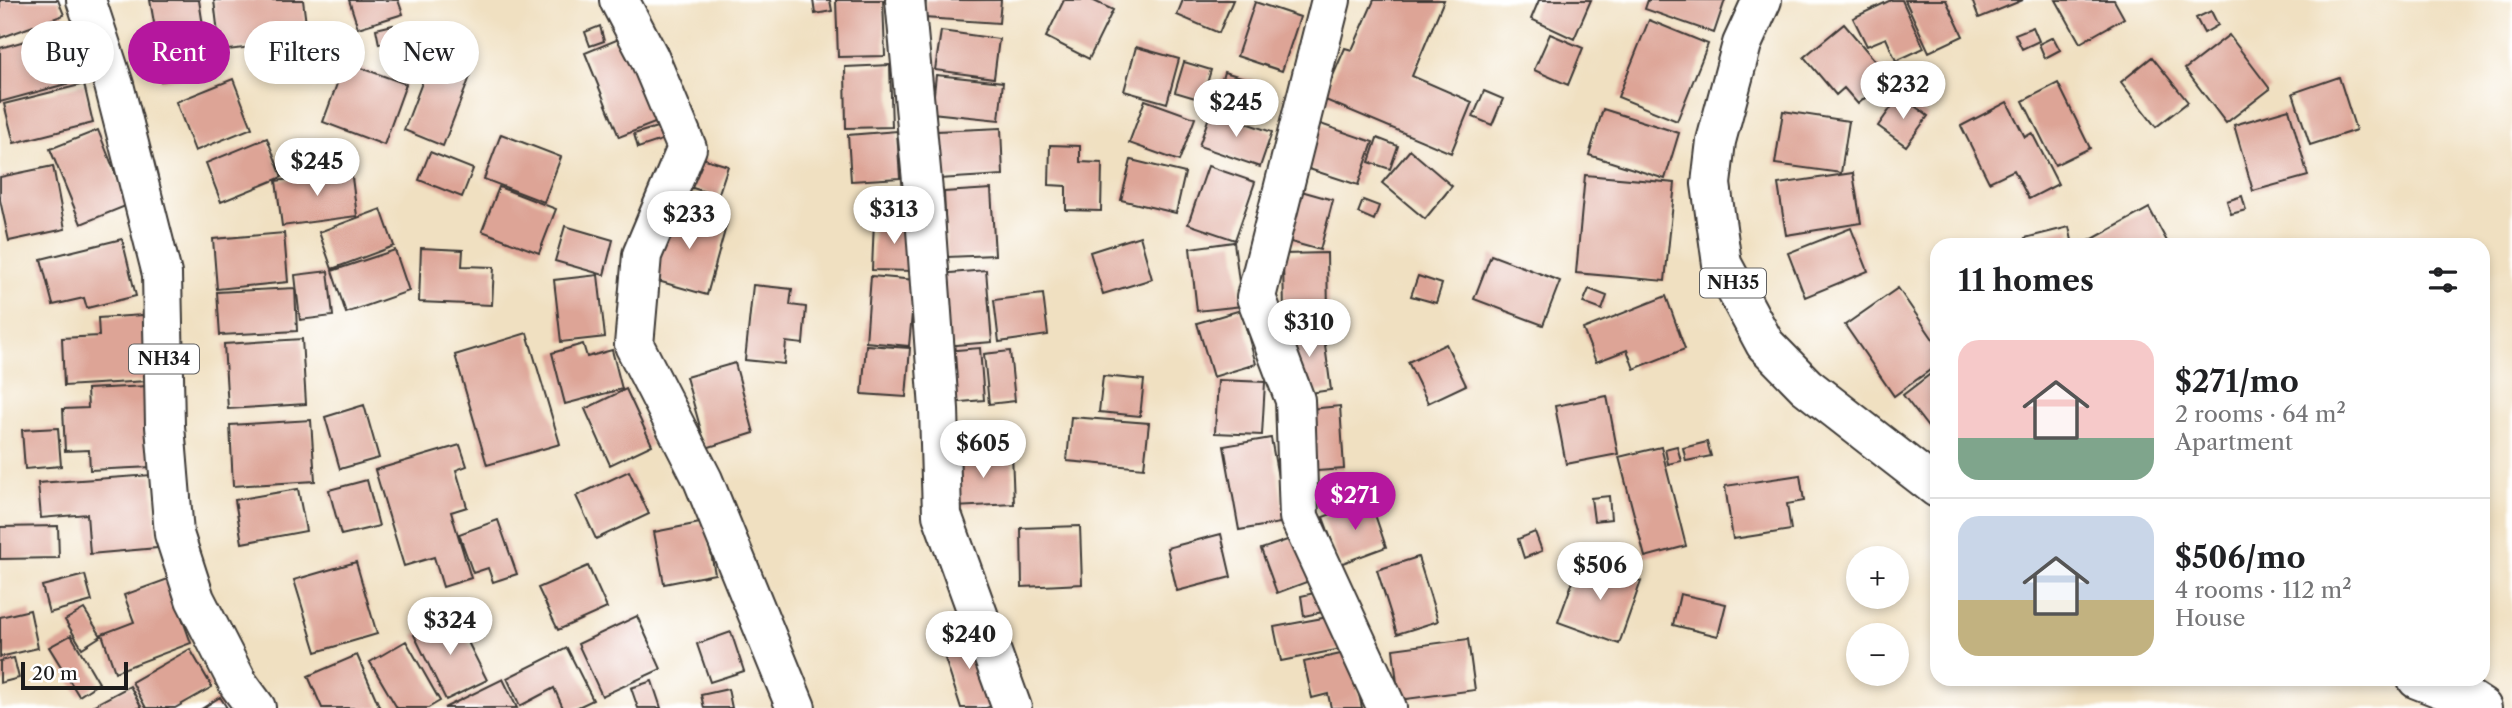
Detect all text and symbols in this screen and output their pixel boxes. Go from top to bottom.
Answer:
chip: Buy [21,21,114,84]
chip: Rent [128,21,230,84]
chip: Filters [244,21,365,84]
chip: New [379,21,479,84]
pin: $232 [1862,61,1944,121]
text: $232 [1876,70,1930,98]
pin: $245 [1195,80,1277,139]
text: $245 [1210,88,1262,116]
pin: $245 [276,138,358,198]
text: $245 [291,147,343,175]
pin: $313 [853,187,935,246]
pin: $233 [648,191,730,251]
text: $313 [869,195,919,223]
text: $233 [663,200,715,228]
icon: filters [2424,261,2462,299]
text: 11 homes [1958,262,2094,299]
road number: NH35 [1700,268,1766,298]
pin: $310 [1268,300,1350,359]
text: $310 [1284,308,1334,336]
road number: NH34 [129,344,199,374]
text: $271/mo [2175,363,2299,400]
icon: home [2014,368,2098,452]
text: 2 rooms · 64 m² [2175,400,2346,428]
pin: $605 [942,420,1024,480]
text: Apartment [2175,428,2293,456]
text: $605 [956,429,1010,457]
pin: $271 [1314,472,1396,532]
text: $271 [1331,481,1379,509]
text: $506/mo [2175,539,2306,576]
pin: $506 [1559,542,1641,602]
icon: home [2014,544,2098,628]
map controls [1846,546,1909,686]
button: + [1846,546,1909,609]
text: $506 [1573,551,1627,579]
text: 4 rooms · 112 m² [2175,576,2352,604]
pin: $324 [409,598,491,657]
text: House [2175,604,2245,632]
text: $324 [423,606,477,634]
pin: $240 [928,612,1010,671]
text: $240 [942,620,996,648]
button: − [1846,623,1909,686]
scale bar [21,659,128,691]
text: 20 m [32,662,78,685]

